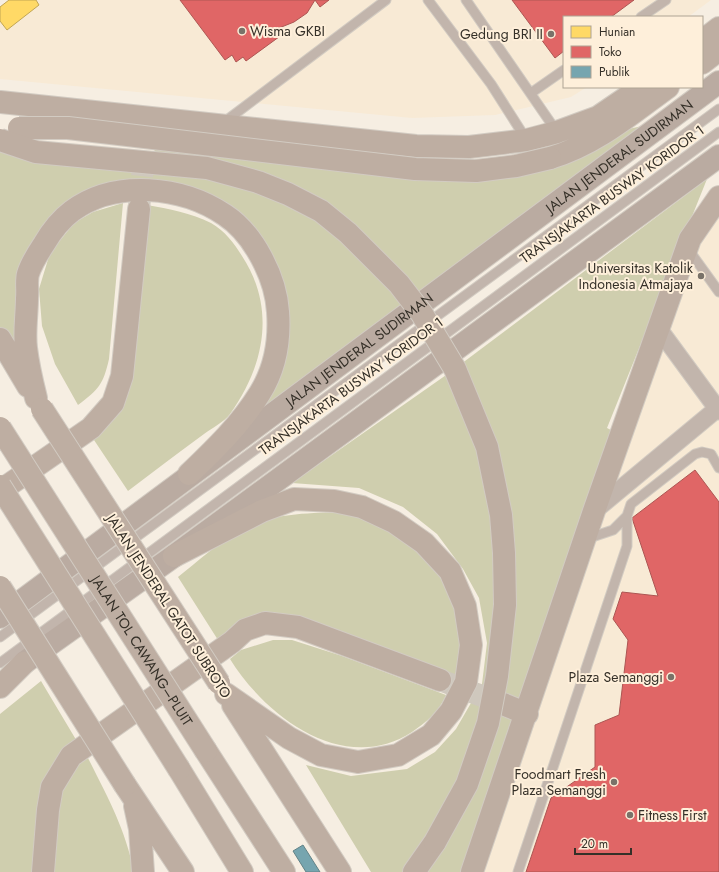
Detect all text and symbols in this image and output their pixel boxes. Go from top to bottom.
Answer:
legend [563,16,703,88]
place label: Wisma GKBI [250,21,325,41]
text: Hunian [599,23,635,41]
place label: Gedung BRI II [460,24,543,44]
marker: Wisma GKBI [237,26,247,36]
marker: Gedung BRI II [546,29,556,39]
text: Toko [599,43,622,61]
text: Publik [599,63,630,81]
street label: JALAN JENDERAL SUDIRMAN [540,95,697,219]
street label: TRANSJAKARTA BUSWAY KORIDOR 1 [516,120,708,268]
place label: Universitas Katolik Indonesia Atmajaya [579,258,694,294]
marker: Universitas Katolik Indonesia Atmajaya [696,271,706,281]
street label: JALAN JENDERAL SUDIRMAN [280,288,437,412]
street label: TRANSJAKARTA BUSWAY KORIDOR 1 [255,312,447,460]
street label: JALAN JENDERAL GATOT SUBROTO [101,508,236,702]
street label: JALAN TOL CAWANG–PLUIT [85,570,198,730]
place label: Plaza Semanggi [569,667,663,687]
marker: Plaza Semanggi [666,672,676,682]
place label: Foodmart Fresh Plaza Semanggi [512,764,606,800]
marker: Foodmart Fresh Plaza Semanggi [609,777,619,787]
place label: Fitness First [638,805,707,825]
marker: Fitness First [625,810,635,820]
scale bar [575,830,631,856]
text: 20 m [581,835,608,853]

